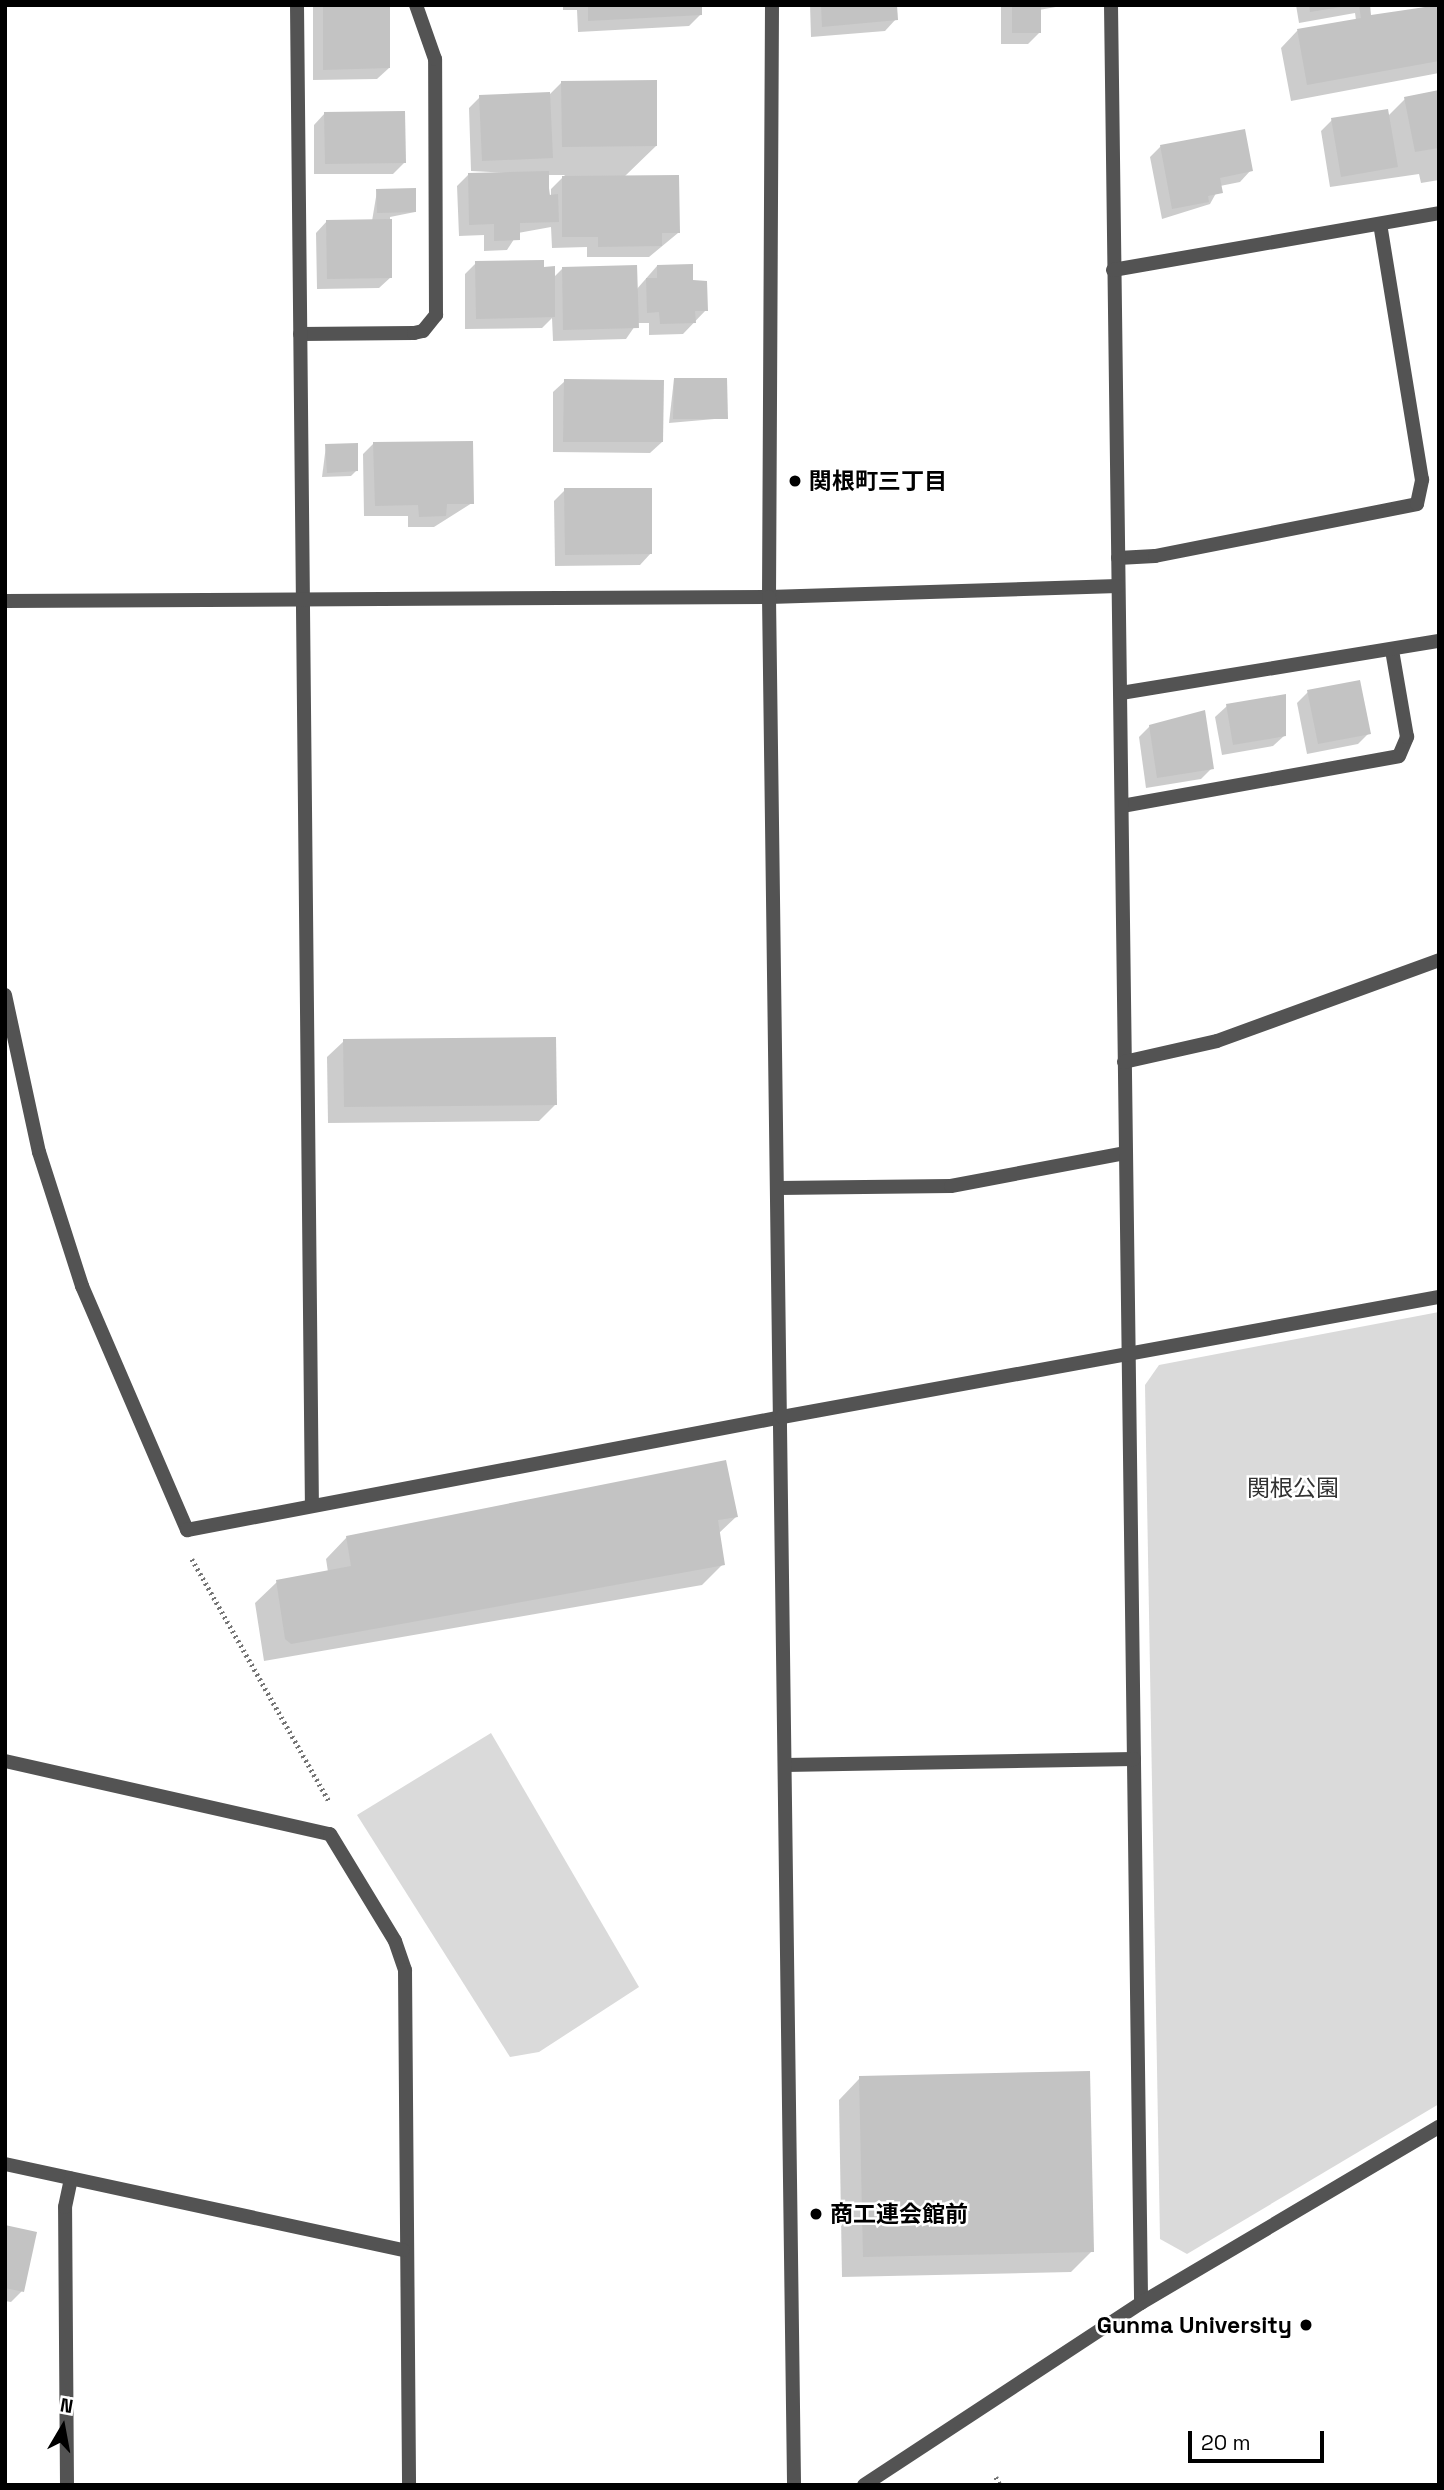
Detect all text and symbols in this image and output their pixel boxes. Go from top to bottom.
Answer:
place label: 関根町三丁目 [809,467,947,495]
marker: 関根町三丁目 [787,473,803,489]
park label: 関根公園 [1247,1474,1339,1502]
place label: 商工連会館前 [830,2200,968,2228]
marker: 商工連会館前 [808,2206,824,2222]
place label: Gunma University [1097,2311,1292,2339]
marker: Gunma University [1298,2317,1314,2333]
north arrow [28,2392,98,2462]
text: N [58,2392,75,2419]
scale bar [1192,2416,1328,2460]
text: 20 m [1201,2429,1251,2456]

